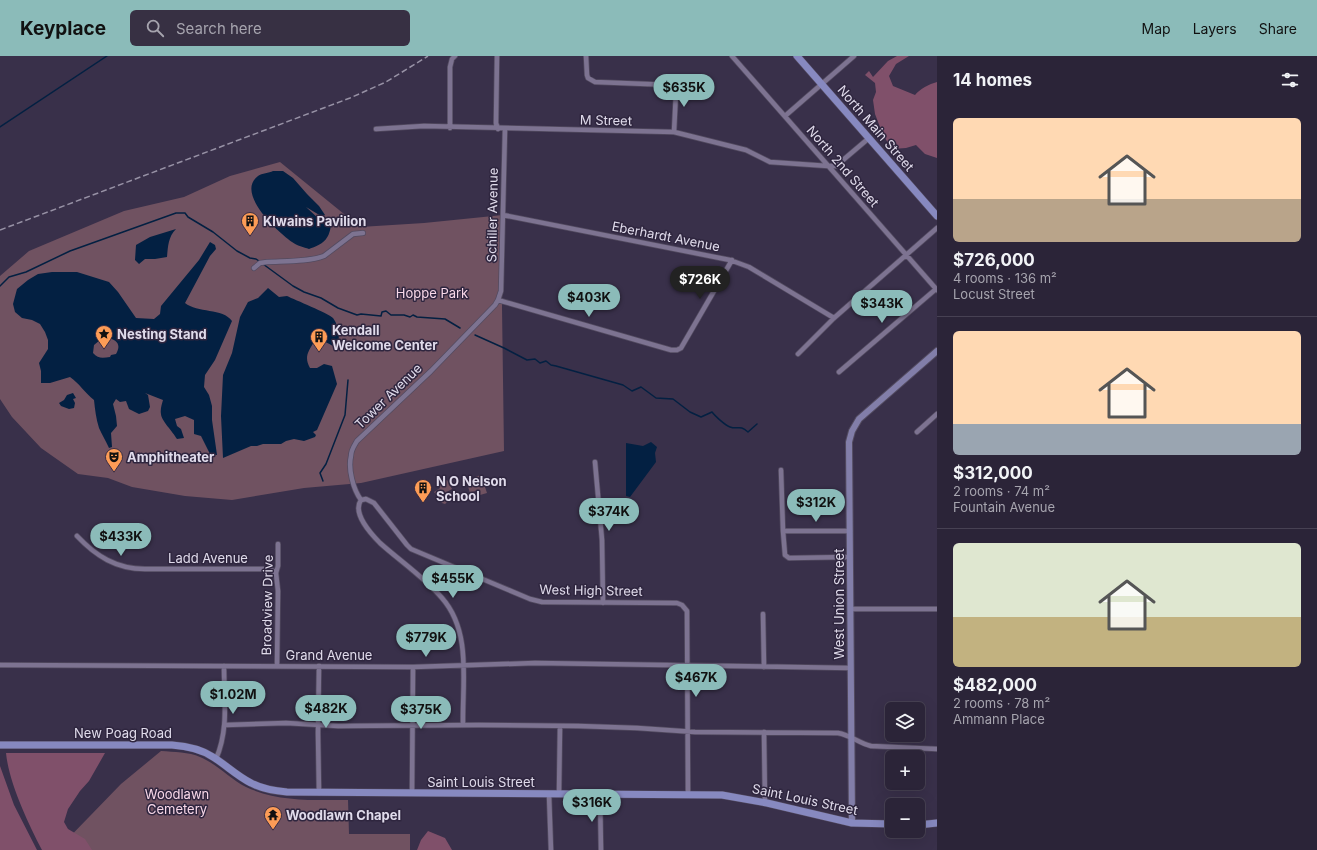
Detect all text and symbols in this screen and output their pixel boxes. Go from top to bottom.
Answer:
search box [130,10,410,46]
text: Keyplace [20,17,106,40]
icon: search [144,17,166,39]
text: Search here [176,19,262,38]
text: Map [1142,20,1171,37]
text: Layers [1193,20,1237,37]
text: Share [1259,20,1297,37]
icon: filters [1279,69,1301,91]
text: 14 homes [953,70,1032,90]
pin: $635K [656,74,712,108]
text: $635K [662,79,706,95]
street label: North Main Street [834,82,918,174]
street label: M Street [580,112,632,128]
street label: North 2nd Street [803,122,883,210]
icon: home [1091,144,1163,216]
street label: Schiller Avenue [483,168,501,262]
building icon: Klwains Pavilion [240,211,260,236]
place label: Klwains Pavilion [263,213,366,229]
street label: Eberhardt Avenue [611,218,721,254]
text: $726,000 [953,250,1035,270]
pin: $726K [672,266,728,300]
text: 4 rooms · 136 m² [953,270,1057,286]
text: $726K [679,271,721,287]
pin: $403K [561,284,617,318]
park label: Hoppe Park [396,285,468,301]
text: Locust Street [953,286,1035,302]
text: $403K [567,289,611,305]
pin: $343K [854,290,910,324]
text: $343K [860,295,904,311]
place label: Kendall Welcome Center [332,322,438,353]
place icon: Nesting Stand [94,324,114,349]
place label: Nesting Stand [117,326,207,342]
building icon: Kendall Welcome Center [309,327,329,352]
icon: home [1091,357,1163,429]
street label: Tower Avenue [351,360,425,432]
theatre icon: Amphitheater [104,447,124,472]
place label: Amphitheater [127,449,215,465]
text: $312,000 [953,463,1033,483]
place label: N O Nelson School [436,473,507,504]
building icon: N O Nelson School [413,478,433,503]
text: 2 rooms · 74 m² [953,483,1050,499]
pin: $312K [788,489,844,523]
text: $312K [796,494,836,510]
pin: $374K [581,498,637,532]
text: Fountain Avenue [953,499,1055,515]
text: $374K [588,503,630,519]
pin: $433K [93,523,149,557]
text: $433K [99,528,143,544]
street label: West Union Street [831,549,847,659]
street label: Ladd Avenue [168,550,248,566]
street label: Broadview Drive [258,554,276,656]
pin: $455K [425,565,481,599]
icon: home [1091,569,1163,641]
text: $455K [431,570,475,586]
street label: West High Street [539,581,643,599]
pin: $779K [398,624,454,658]
text: $779K [405,629,447,645]
street label: Grand Avenue [286,647,372,663]
pin: $467K [668,664,724,698]
text: $467K [675,669,717,685]
text: $482,000 [953,675,1037,695]
pin: $1.02M [200,681,266,715]
text: $1.02M [209,686,257,702]
pin: $482K [298,695,354,729]
text: 2 rooms · 78 m² [953,695,1050,711]
pin: $375K [393,696,449,730]
text: $482K [304,700,348,716]
text: $375K [400,701,442,717]
map controls [885,702,925,838]
button: layers [885,702,925,742]
text: Ammann Place [953,711,1045,727]
street label: New Poag Road [74,725,172,741]
button: + [885,750,925,790]
street label: Saint Louis Street [427,774,535,790]
street label: Saint Louis Street [751,780,859,818]
park label: Woodlawn Cemetery [145,786,209,817]
pin: $316K [564,789,620,823]
text: $316K [572,794,612,810]
button: − [885,798,925,838]
temple icon: Woodlawn Chapel [263,805,283,830]
place label: Woodlawn Chapel [286,807,401,823]

